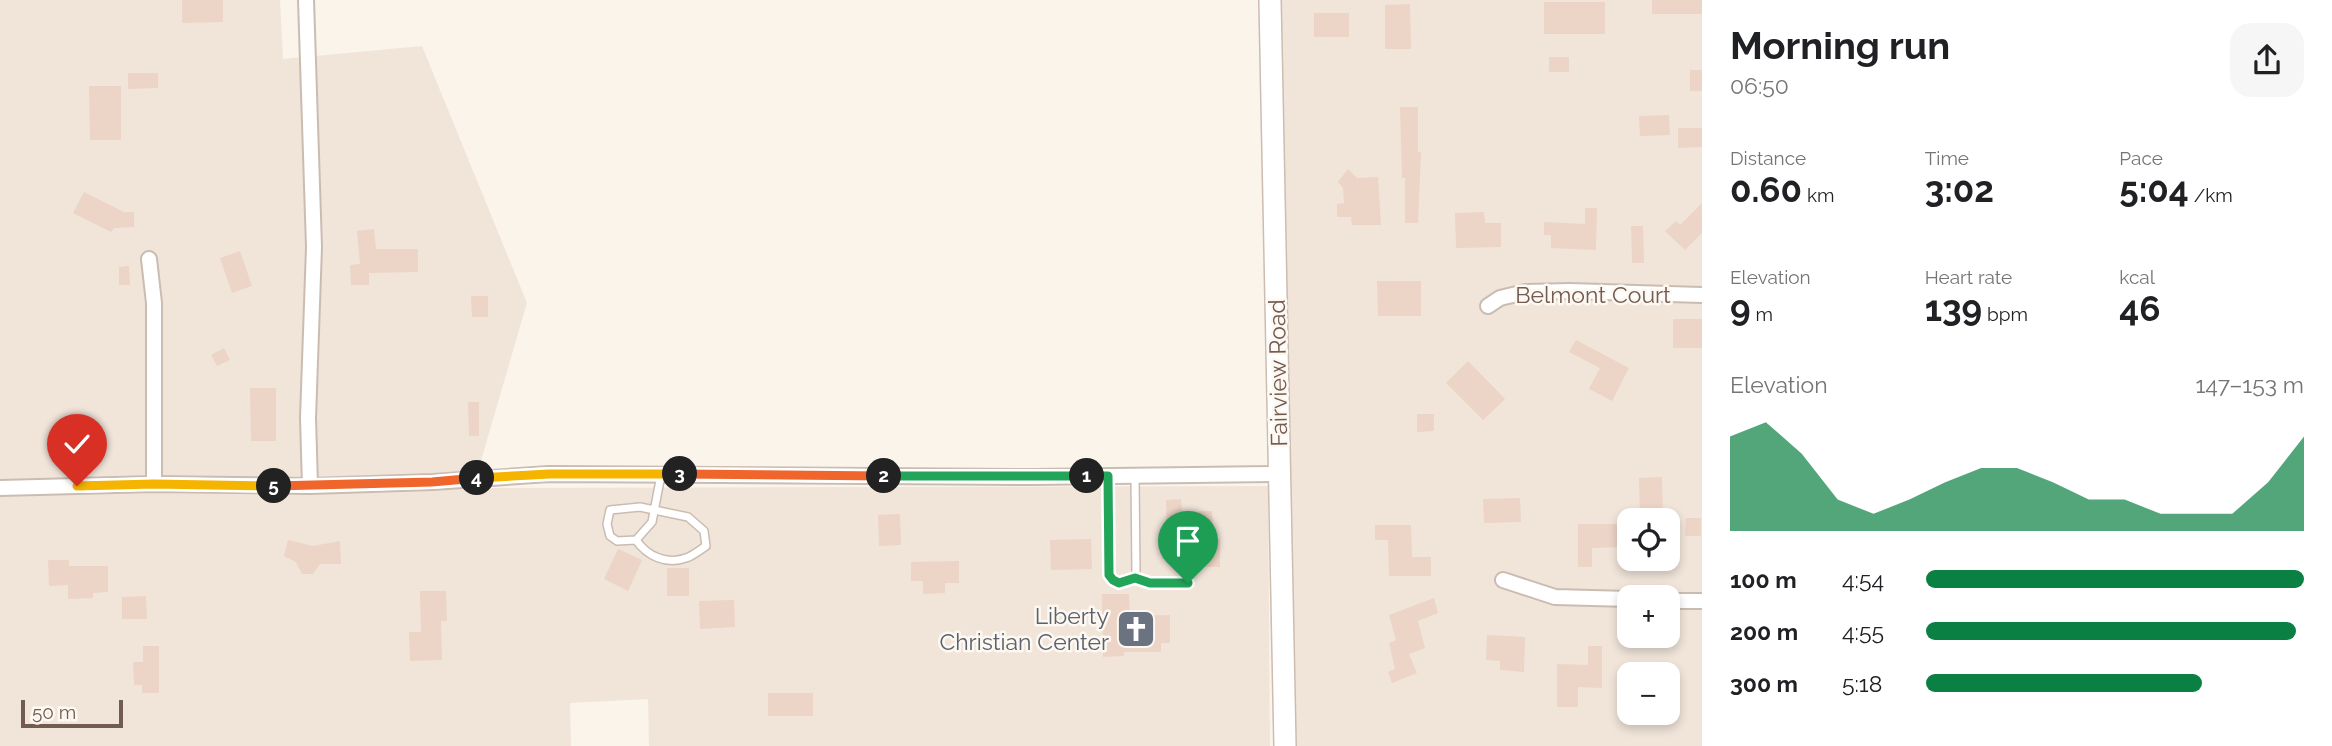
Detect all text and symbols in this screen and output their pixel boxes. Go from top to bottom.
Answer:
text: Morning run [1730,23,1950,68]
button: share [2230,23,2304,97]
text: 06:50 [1730,72,1789,99]
text: Distance [1730,147,1806,169]
text: Time [1925,147,1969,169]
text: Pace [2119,147,2163,169]
text: 0.60 [1730,169,1802,210]
text: 3:02 [1925,169,1994,210]
text: 5:04 [2119,169,2189,210]
text: km [1802,184,1835,206]
text: /km [2189,184,2233,206]
text: Elevation [1730,266,1811,288]
text: Heart rate [1925,266,2012,288]
text: kcal [2119,266,2155,288]
street label: Belmont Court [1515,281,1671,308]
text: 9 [1730,288,1751,329]
text: 139 [1925,288,1982,329]
text: 46 [2119,288,2161,329]
street label: Fairview Road [1263,299,1292,447]
text: m [1751,303,1773,325]
text: bpm [1982,303,2028,325]
text: Elevation [1730,371,1828,398]
text: 147–153 m [2195,371,2304,398]
pin [47,414,107,486]
icon: check [58,425,96,463]
pin: 3 [662,456,698,491]
pin: 2 [866,458,902,494]
pin: 1 [1070,458,1104,494]
pin: 4 [460,461,494,496]
text: 3 [674,462,685,484]
text: 2 [878,464,889,486]
text: 1 [1082,464,1091,486]
text: 4 [471,466,482,488]
pin: 5 [256,468,292,504]
text: 5 [268,474,279,496]
map controls [1617,508,1680,725]
button: locate [1617,508,1680,571]
pin [1158,511,1218,583]
icon: arrive [1169,522,1207,560]
text: 100 m [1730,566,1797,593]
text: 4:54 [1842,566,1884,593]
button: + [1617,585,1680,648]
place label: Liberty Christian Center [939,602,1109,655]
church icon: Liberty Christian Center [1115,608,1157,650]
text: 200 m [1730,618,1798,645]
text: 4:55 [1842,618,1884,645]
button: − [1617,662,1680,725]
text: 300 m [1730,670,1798,697]
text: 5:18 [1842,670,1882,697]
scale bar [21,697,122,729]
text: 50 m [32,701,76,723]

